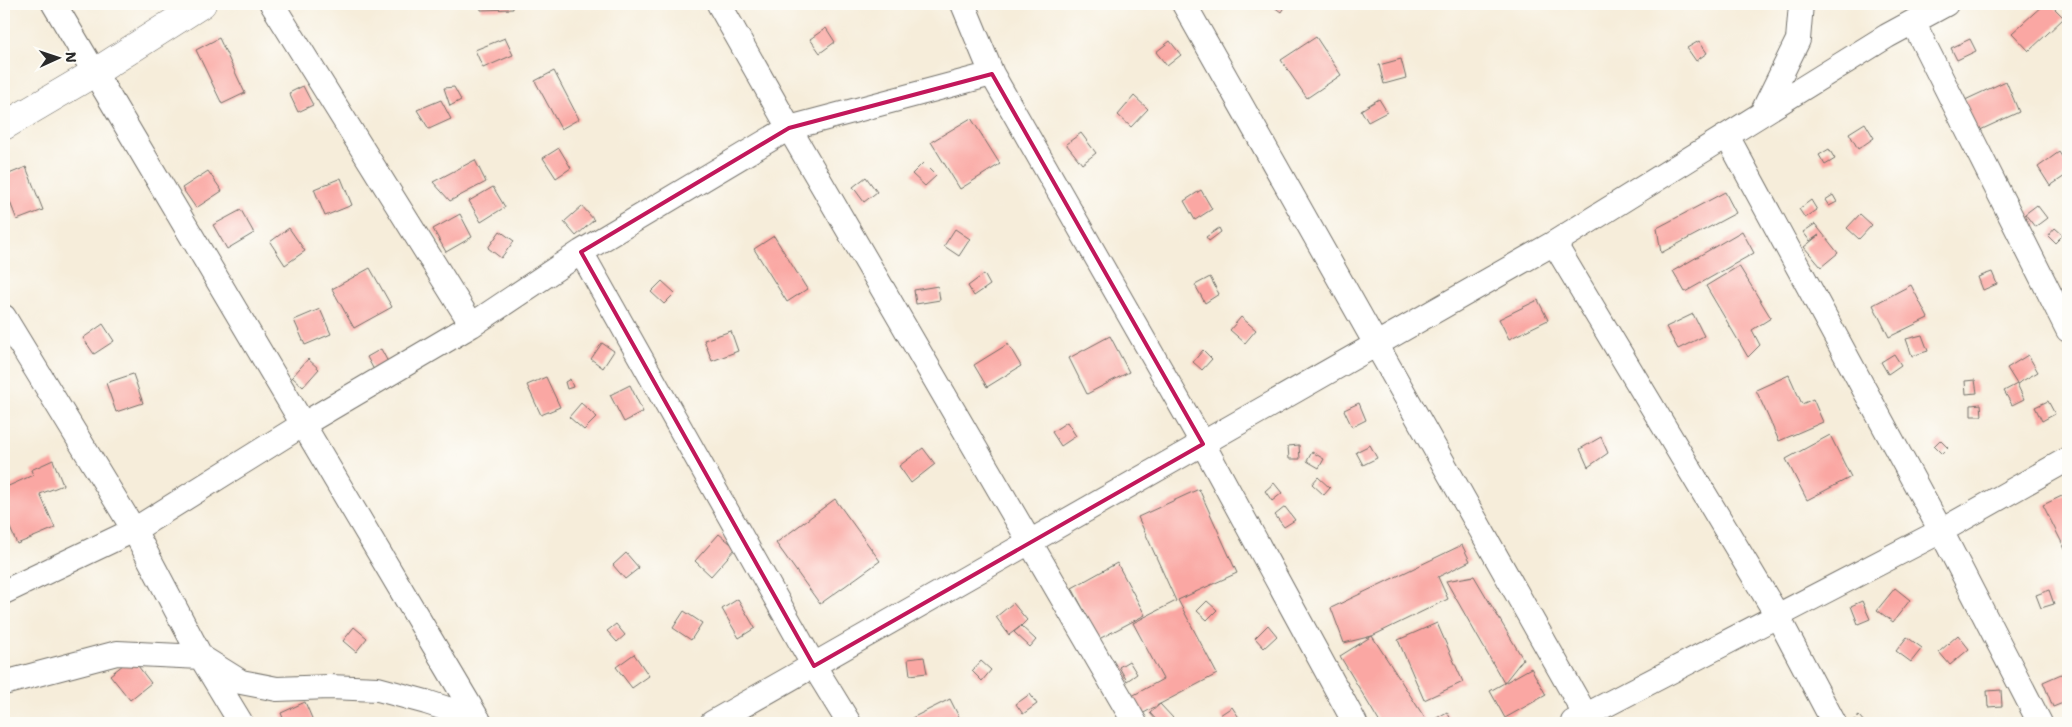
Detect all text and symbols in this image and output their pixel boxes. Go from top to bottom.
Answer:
north arrow [32,32,82,82]
text: N [62,51,80,63]

